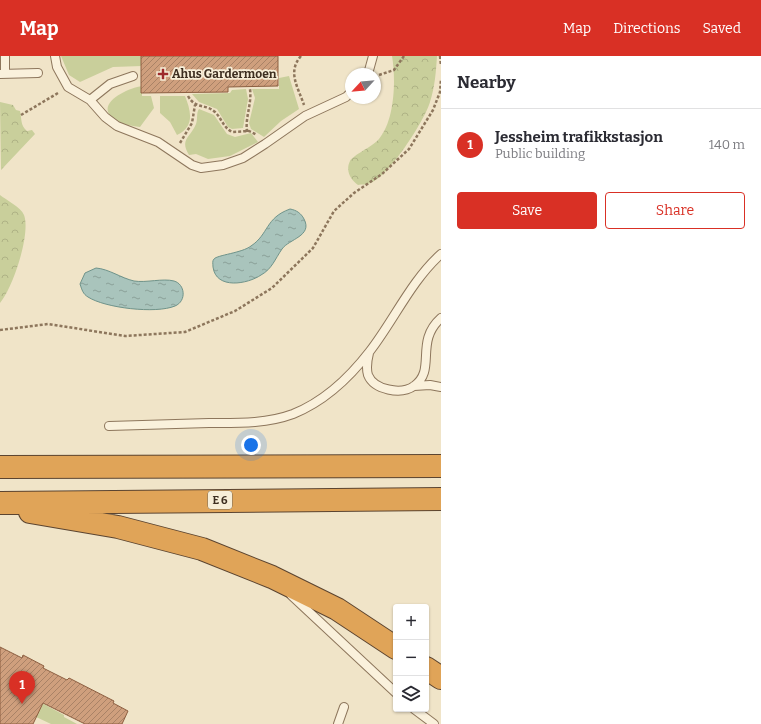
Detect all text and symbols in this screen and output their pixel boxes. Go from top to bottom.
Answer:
text: Map [20,17,59,40]
text: Map [563,20,591,37]
text: Directions [613,20,681,37]
text: Saved [703,20,741,37]
place label: Ahus Gardermoen [172,67,277,81]
marker: Ahus Gardermoen [157,68,169,80]
north arrow [345,68,381,104]
text: Nearby [457,72,516,93]
text: Jessheim trafikkstasjon [495,128,663,146]
text: 1 [467,137,473,152]
text: 140 m [709,137,745,152]
text: Public building [495,146,585,161]
button: Save [457,192,597,229]
button: Share [605,192,745,229]
your location [241,435,261,455]
road number: E 6 [208,491,232,509]
map controls [393,604,429,712]
button: + [393,604,429,640]
button: − [393,640,429,676]
pin: 1 [9,671,35,704]
button: layers [393,676,429,712]

